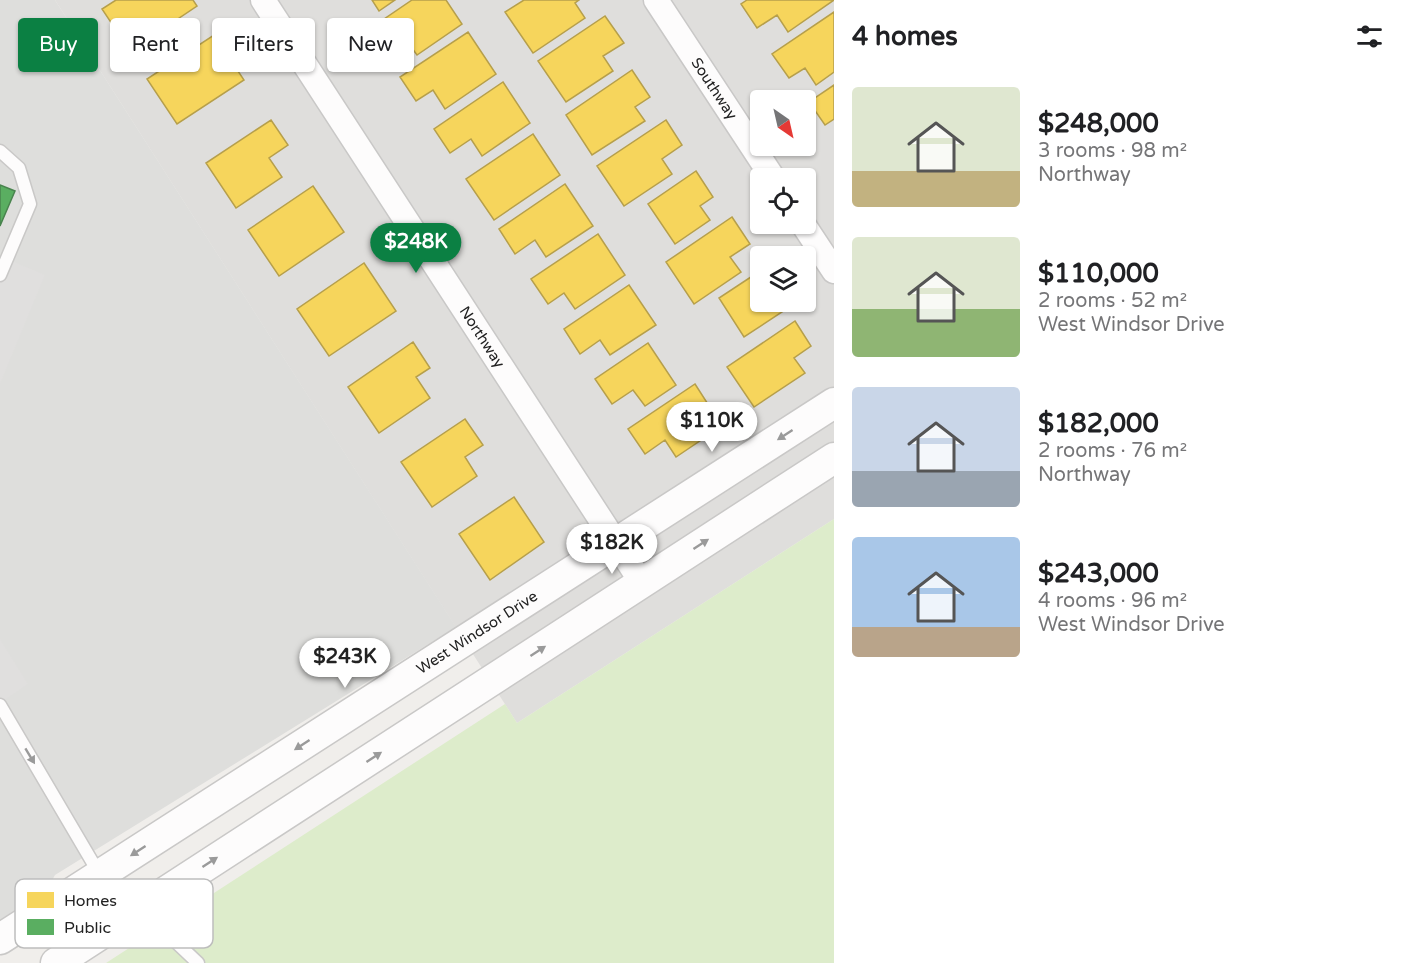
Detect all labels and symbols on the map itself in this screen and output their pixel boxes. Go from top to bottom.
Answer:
street label: Southway [687,54,741,123]
north arrow [750,90,816,156]
pin: $248K [374,223,458,274]
street label: Northway [456,303,509,371]
pin: $110K [670,402,754,453]
one-way arrow [777,429,793,440]
pin: $182K [570,524,654,575]
one-way arrow [693,539,710,550]
street label: West Windsor Drive [413,587,541,678]
pin: $243K [303,638,387,689]
one-way arrow [530,645,546,656]
one-way arrow [294,740,310,751]
one-way arrow [24,748,35,764]
one-way arrow [366,751,382,762]
one-way arrow [130,845,146,856]
one-way arrow [202,857,219,868]
legend [15,879,213,948]
text: Homes [64,891,117,911]
text: Public [64,918,111,938]

